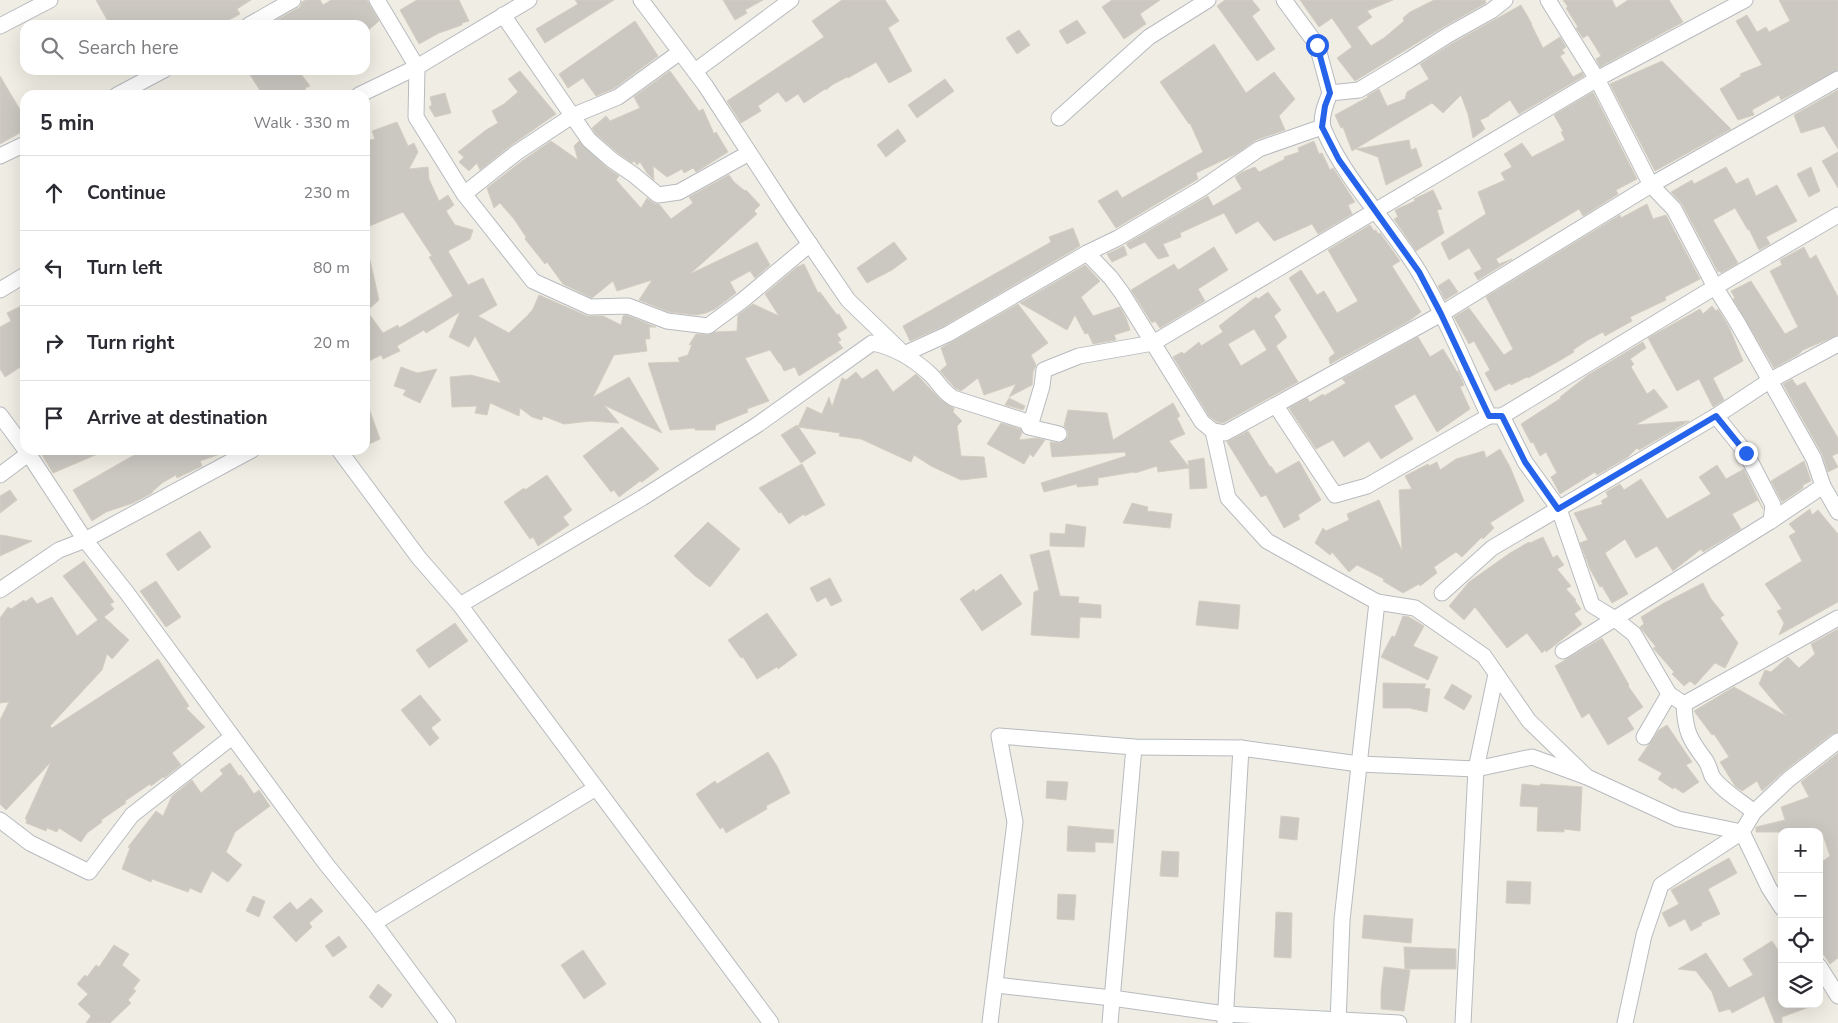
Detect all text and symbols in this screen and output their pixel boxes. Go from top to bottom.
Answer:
search box [20,20,370,75]
icon: search [38,34,66,62]
route start [1306,34,1329,57]
text: Search here [78,35,179,61]
text: 5 min [40,109,94,137]
text: Walk · 330 m [254,112,350,134]
icon: ahead [40,179,68,207]
text: Continue [87,180,166,206]
text: 230 m [303,182,350,204]
icon: left [40,254,68,282]
text: Turn left [87,255,162,281]
text: 80 m [313,257,350,279]
icon: right [40,329,68,357]
text: Turn right [87,330,174,356]
text: 20 m [313,332,350,354]
icon: arrive [40,404,68,432]
text: Arrive at destination [87,405,268,431]
route end [1735,442,1758,465]
map controls [1778,828,1823,1008]
button: + [1778,828,1823,873]
button: − [1778,873,1823,918]
button: locate [1778,918,1823,963]
button: layers [1778,963,1823,1008]

